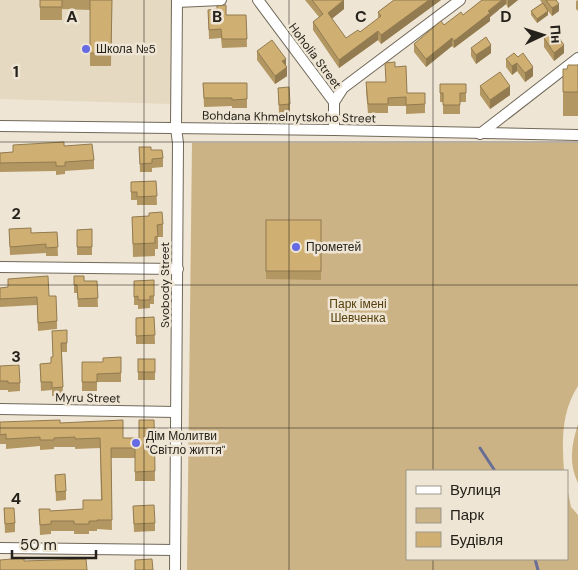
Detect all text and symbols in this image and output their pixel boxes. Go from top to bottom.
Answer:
text: A [66,6,78,27]
text: B [212,6,222,27]
text: C [355,6,367,27]
text: D [500,6,512,27]
north arrow [518,10,568,60]
street label: Hoholia Street [285,20,345,92]
text: Пн [546,24,566,44]
place label: Школа №5 [96,41,156,57]
marker: Школа №5 [80,43,92,55]
text: 1 [13,61,19,82]
street label: Bohdana Khmelnytskoho Street [202,107,376,127]
text: 2 [11,203,21,224]
place label: Прометей [306,239,361,255]
marker: Прометей [290,241,302,253]
street label: Svobody Street [157,242,173,328]
park label: Парк імені Шевченка [329,296,387,326]
text: 3 [11,346,21,367]
street label: Myru Street [55,389,121,407]
place label: Дім Молитви "Світло життя" [146,428,226,458]
marker: Дім Молитви "Світло життя" [130,437,142,449]
legend [406,470,568,560]
text: Вулиця [450,480,501,500]
text: 4 [11,488,21,509]
text: Парк [450,505,484,525]
scale bar [12,528,96,560]
text: Будівля [450,530,503,550]
text: 50 m [20,535,57,555]

